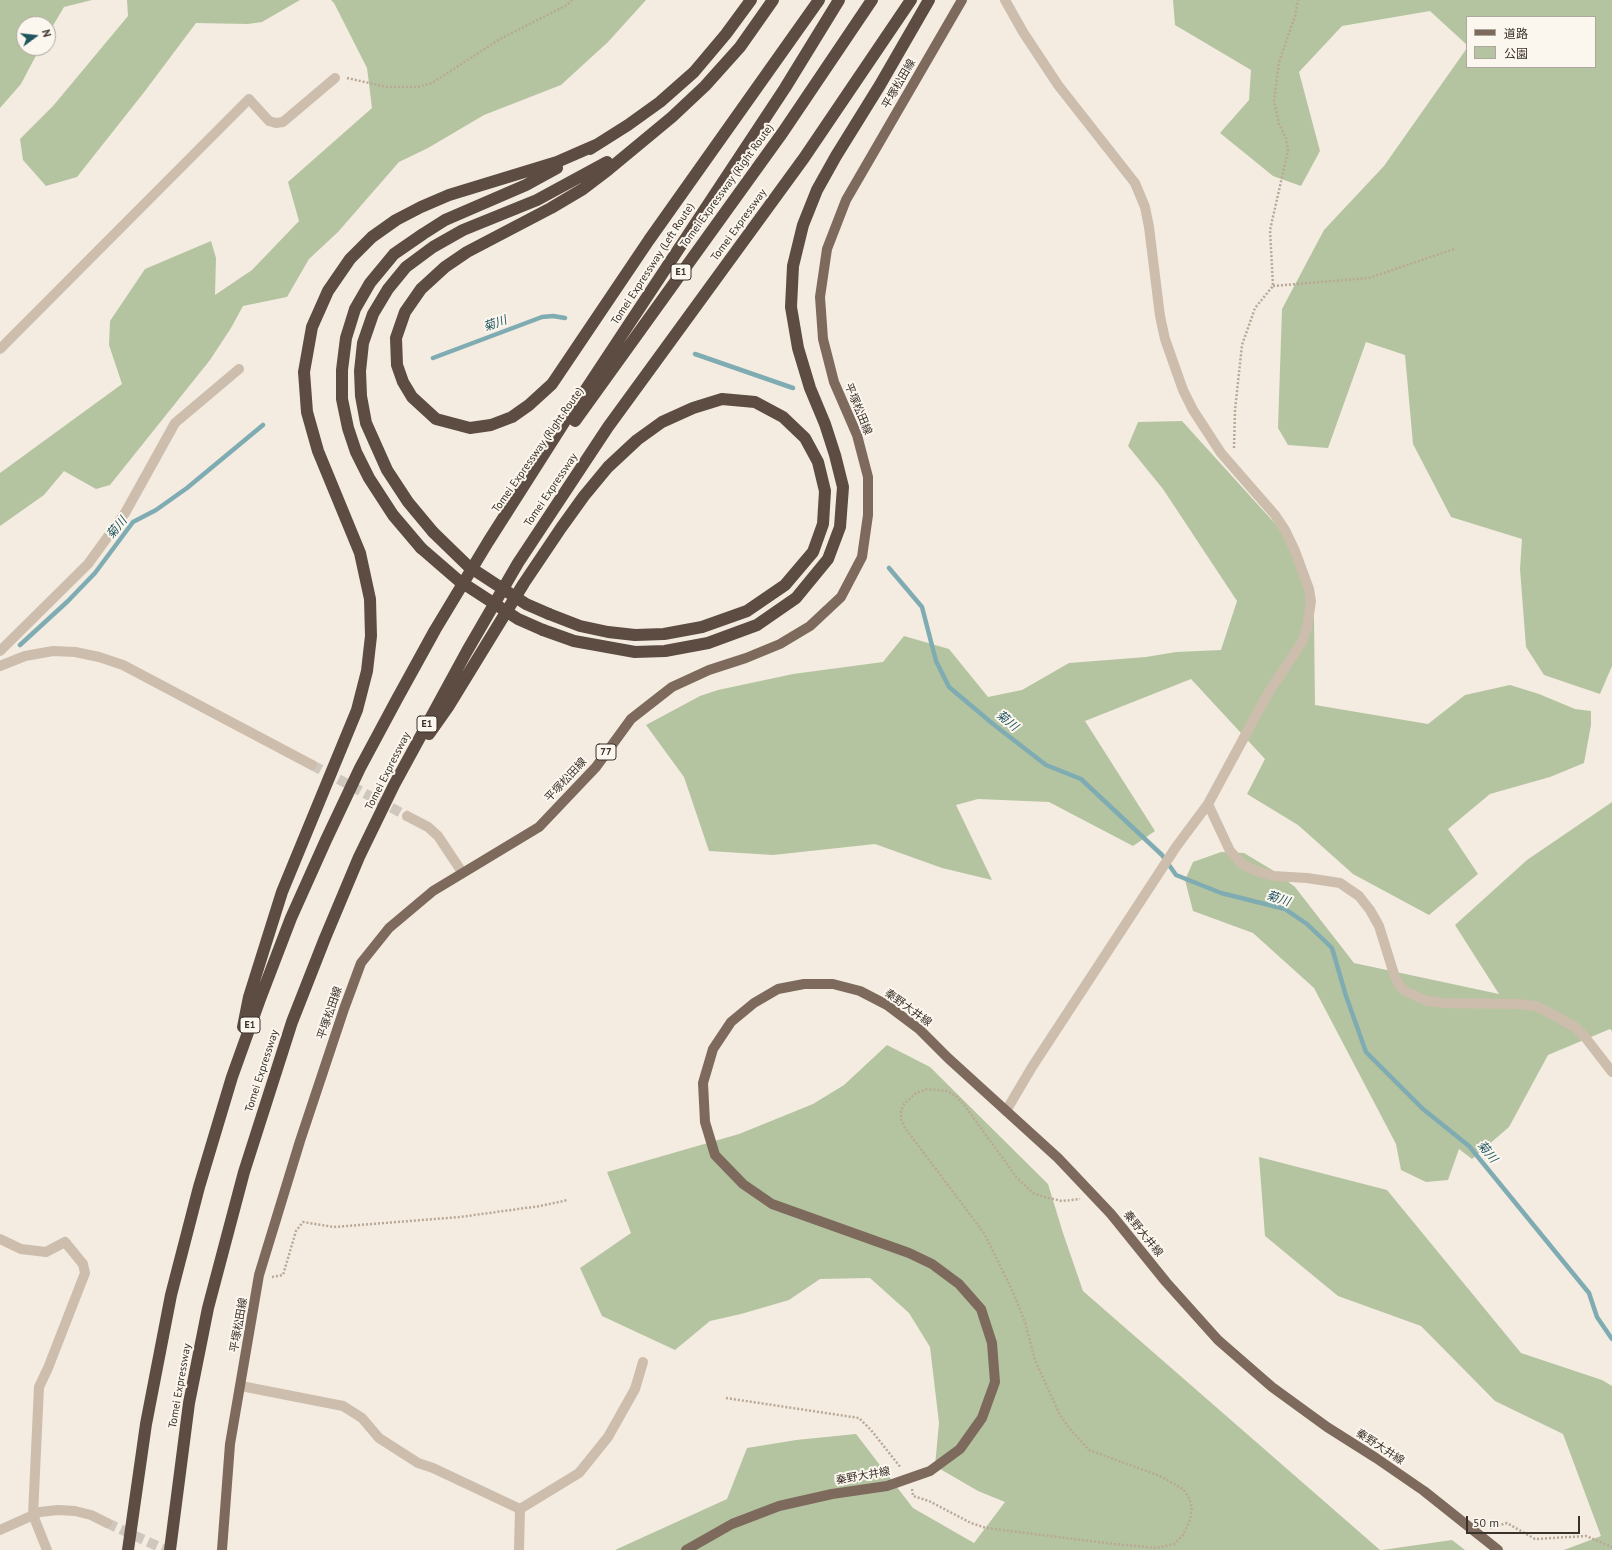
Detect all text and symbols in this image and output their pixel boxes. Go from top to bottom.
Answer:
north arrow [16,16,56,56]
legend [1466,16,1596,68]
text: 道路 [1504,26,1528,41]
text: N [39,28,54,38]
text: 公園 [1504,46,1528,61]
street label: 平塚松田線 [880,57,918,111]
street label: Tomei Expressway (Right Route) [678,121,776,251]
street label: Tomei Expressway [708,186,770,264]
street label: Tomei Expressway (Left Route) [609,201,697,327]
road number: E1 [671,264,691,280]
water label: 菊川 [481,313,509,335]
street label: 平塚松田線 [842,381,874,437]
street label: Tomei Expressway (Right Route) [490,385,586,515]
street label: Tomei Expressway [522,451,580,529]
water label: 菊川 [104,514,130,542]
water label: 菊川 [993,708,1021,734]
road number: E1 [417,716,437,732]
street label: Tomei Expressway [363,730,413,812]
road number: 77 [596,744,616,760]
street label: 平塚松田線 [542,755,590,805]
water label: 菊川 [1264,888,1292,910]
street label: 平塚松田線 [315,985,345,1041]
street label: 秦野大井線 [882,986,934,1030]
road number: E1 [240,1017,260,1033]
street label: Tomei Expressway [242,1028,282,1114]
water label: 菊川 [1474,1138,1500,1166]
street label: 秦野大井線 [1121,1208,1165,1260]
street label: 平塚松田線 [228,1297,250,1353]
street label: Tomei Expressway [166,1343,194,1429]
street label: 秦野大井線 [1353,1426,1407,1468]
street label: 秦野大井線 [835,1465,891,1487]
scale bar [1468,1508,1582,1534]
text: 50 m [1473,1515,1499,1530]

